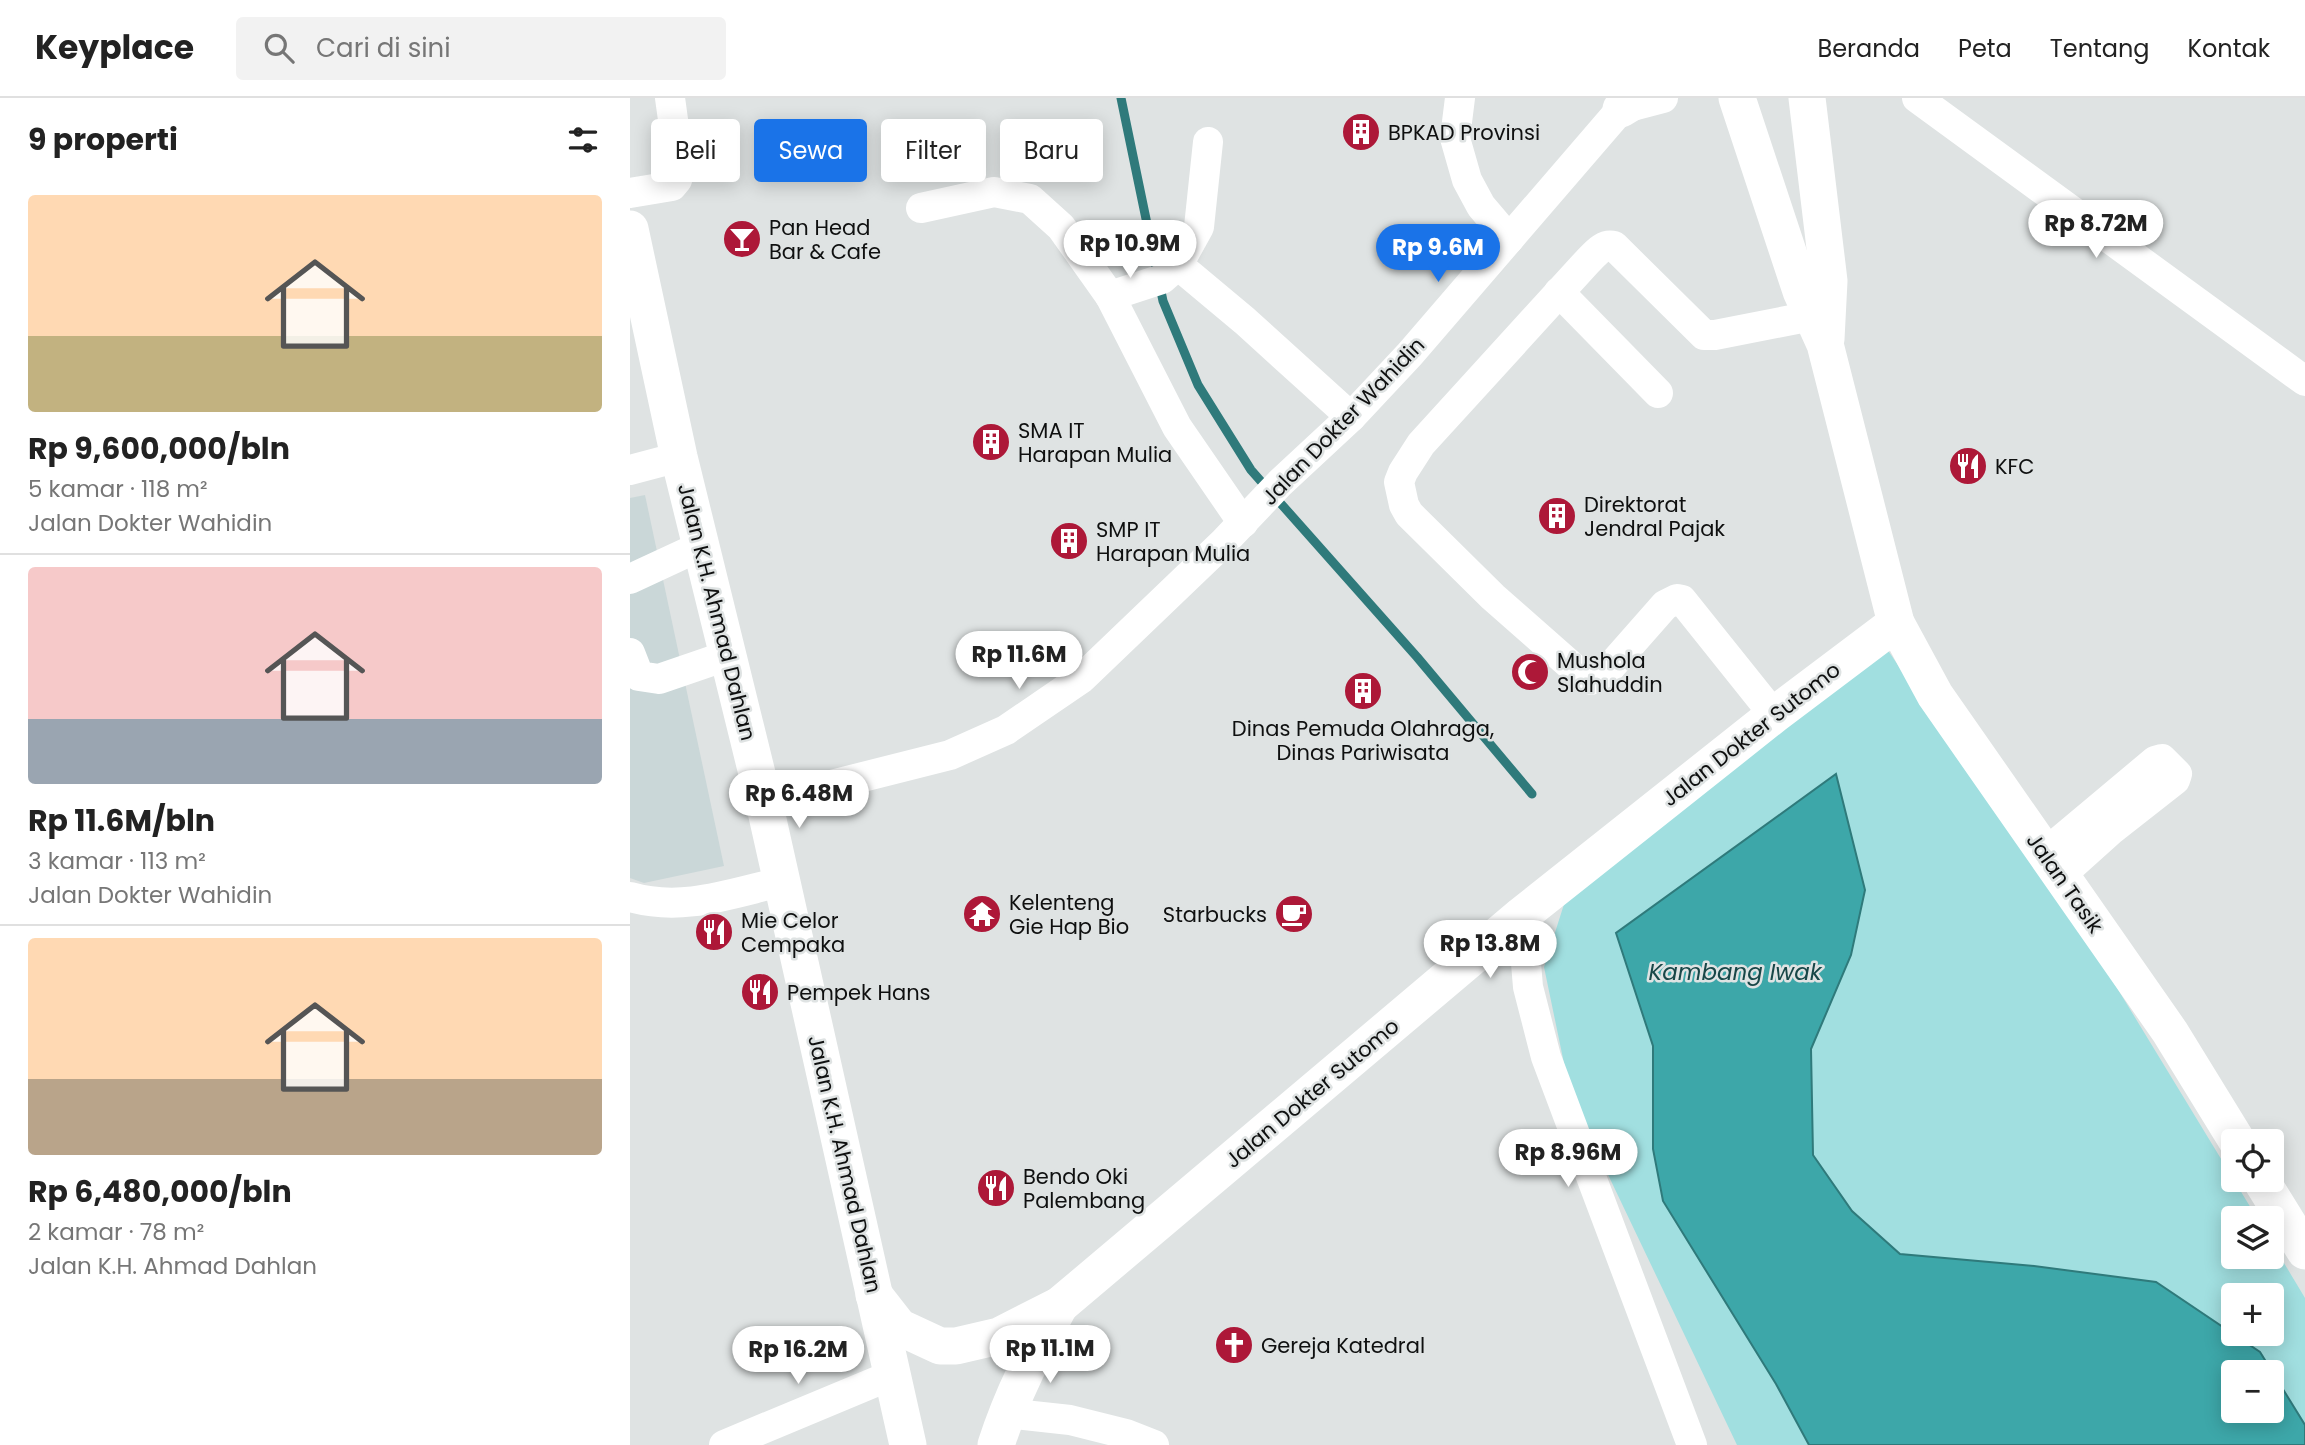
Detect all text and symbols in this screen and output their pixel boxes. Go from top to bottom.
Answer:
search box [236,17,726,80]
text: Keyplace [35,24,194,71]
icon: search [260,29,298,67]
text: Cari di sini [316,30,451,66]
text: Beranda [1817,32,1920,65]
text: Peta [1958,32,2012,65]
text: Tentang [2050,32,2150,65]
text: Kontak [2188,32,2270,65]
building icon: BPKAD Provinsi [1340,111,1382,153]
text: 9 properti [28,118,178,161]
place label: BPKAD Provinsi [1388,118,1540,147]
chip: Beli [651,119,740,182]
chip: Sewa [754,119,867,182]
chip: Filter [881,119,986,182]
chip: Baru [1000,119,1103,182]
icon: filters [564,121,602,159]
pin: Rp 8.72M [2024,200,2168,260]
text: Rp 8.72M [2044,207,2148,239]
place label: Pan Head Bar & Cafe [769,213,881,266]
bar icon: Pan Head Bar & Cafe [721,218,763,260]
pin: Rp 10.9M [1058,220,1202,280]
pin: Rp 9.6M [1373,225,1503,284]
text: Rp 10.9M [1080,227,1180,259]
text: Rp 9.6M [1392,231,1484,263]
icon: home [252,241,378,367]
street label: Jalan Dokter Wahidin [1255,331,1431,511]
place label: SMA IT Harapan Mulia [1018,416,1172,469]
building icon: SMA IT Harapan Mulia [970,421,1012,463]
text: Rp 9,600,000/bln [28,427,290,470]
restaurant icon: KFC [1947,445,1989,487]
place label: KFC [1995,452,2034,481]
text: 5 kamar · 118 m² [28,473,208,505]
street label: Jalan K.H. Ahmad Dahlan [671,481,763,743]
place label: Direktorat Jendral Pajak [1584,490,1725,543]
building icon: Direktorat Jendral Pajak [1536,495,1578,537]
text: Jalan Dokter Wahidin [28,507,272,539]
place label: SMP IT Harapan Mulia [1096,515,1250,568]
building icon: SMP IT Harapan Mulia [1048,520,1090,562]
icon: home [252,613,378,739]
pin: Rp 11.6M [947,632,1091,691]
text: Rp 11.6M [971,638,1067,670]
place label: Mushola Slahuddin [1557,646,1663,699]
mosque icon: Mushola Slahuddin [1509,651,1551,693]
street label: Jalan Dokter Sutomo [1656,655,1846,813]
building icon: Dinas Pemuda Olahraga, Dinas Pariwisata [1342,670,1384,712]
place label: Dinas Pemuda Olahraga, Dinas Pariwisata [1232,714,1494,767]
pin: Rp 6.48M [727,770,871,830]
text: Rp 6.48M [745,777,853,809]
text: Rp 11.6M/bln [28,799,215,842]
street label: Jalan Tasik [2020,827,2110,939]
text: 3 kamar · 113 m² [28,845,206,877]
text: Jalan Dokter Wahidin [28,879,272,911]
place label: Kelenteng Gie Hap Bio [1009,888,1129,941]
temple icon: Kelenteng Gie Hap Bio [961,893,1003,935]
cafe icon: Starbucks [1273,893,1315,935]
place label: Starbucks [1163,900,1267,929]
place label: Mie Celor Cempaka [741,906,845,959]
restaurant icon: Mie Celor Cempaka [693,911,735,953]
pin: Rp 13.8M [1418,920,1562,980]
text: Rp 13.8M [1440,927,1540,959]
water label: Kambang Iwak [1648,956,1823,988]
restaurant icon: Pempek Hans [739,971,781,1013]
place label: Pempek Hans [787,978,931,1007]
icon: home [252,984,378,1110]
street label: Jalan Dokter Sutomo [1219,1012,1405,1174]
street label: Jalan K.H. Ahmad Dahlan [801,1032,889,1296]
map controls [2221,1129,2284,1423]
button: locate [2221,1129,2284,1192]
pin: Rp 8.96M [1496,1130,1640,1189]
text: Rp 8.96M [1515,1136,1621,1168]
place label: Bendo Oki Palembang [1023,1162,1145,1215]
restaurant icon: Bendo Oki Palembang [975,1167,1017,1209]
text: Rp 6,480,000/bln [28,1170,292,1213]
button: layers [2221,1206,2284,1269]
text: 2 kamar · 78 m² [28,1216,204,1248]
text: Jalan K.H. Ahmad Dahlan [28,1250,317,1282]
button: + [2221,1283,2284,1346]
church icon: Gereja Katedral [1213,1324,1255,1366]
pin: Rp 16.2M [726,1326,870,1386]
pin: Rp 11.1M [978,1326,1122,1385]
place label: Gereja Katedral [1261,1331,1425,1360]
text: Rp 11.1M [1005,1332,1095,1364]
text: Rp 16.2M [748,1333,848,1365]
button: − [2221,1360,2284,1423]

